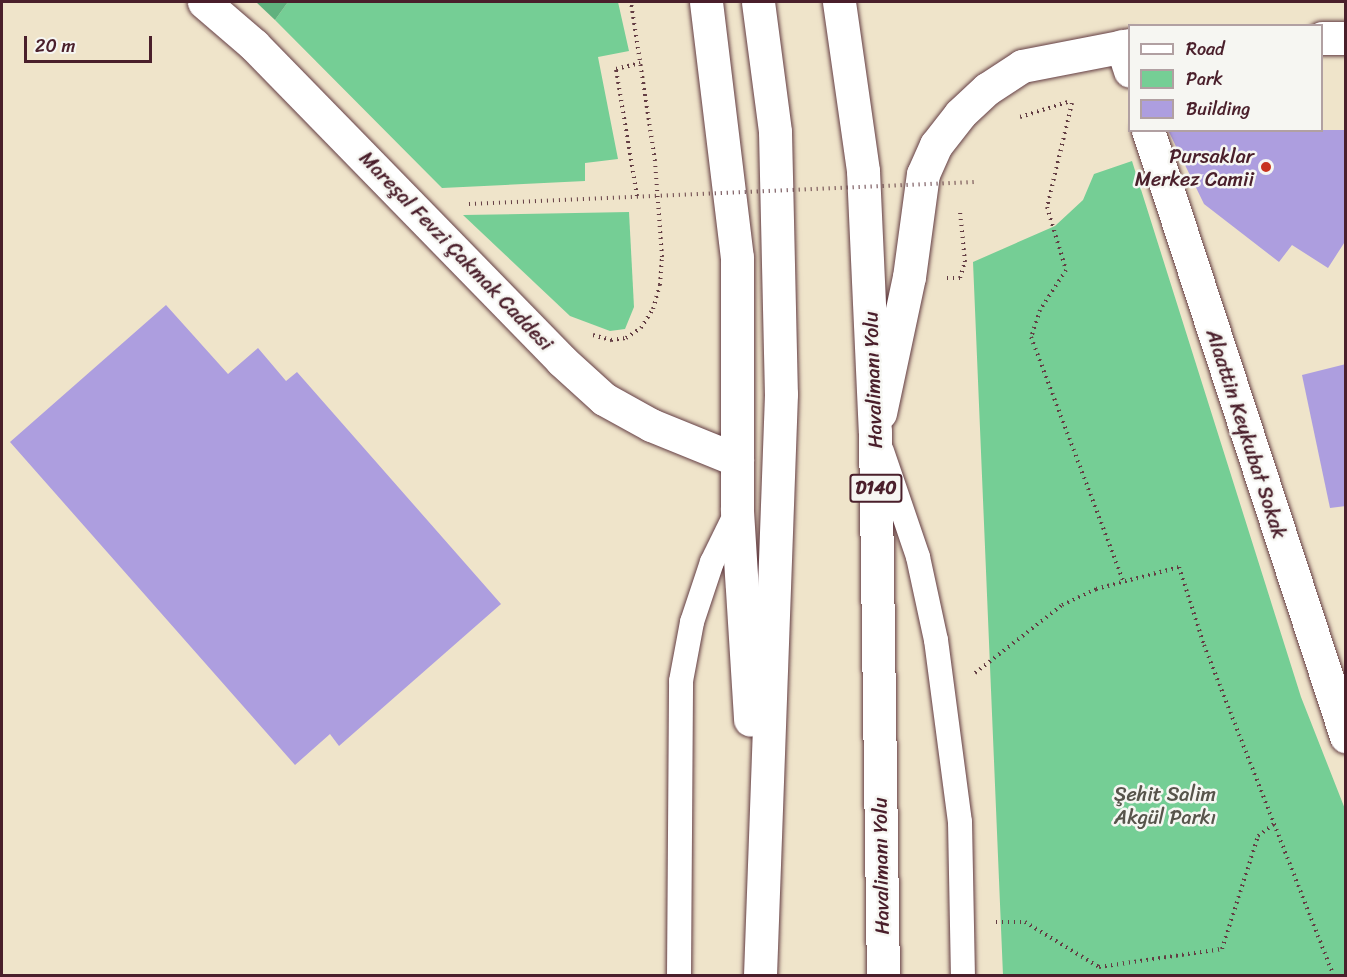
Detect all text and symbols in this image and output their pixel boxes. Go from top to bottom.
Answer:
scale bar [27,24,154,62]
legend [1128,24,1323,132]
text: 20 m [35,30,75,62]
text: Road [1186,33,1225,65]
text: Park [1186,63,1223,95]
text: Building [1186,93,1250,125]
place label: Pursaklar Merkez Camii [1135,144,1254,191]
street label: Mareşal Fevzi Çakmak Caddesi [354,146,558,356]
marker: Pursaklar Merkez Camii [1259,160,1273,174]
street label: Havalimanı Yolu [859,311,887,449]
street label: Alaattin Keykubat Sokak [1201,326,1291,542]
road number: D140 [849,473,903,503]
park label: Şehit Salim Akgül Parkı [1114,783,1216,830]
street label: Havalimanı Yolu [868,797,894,935]

